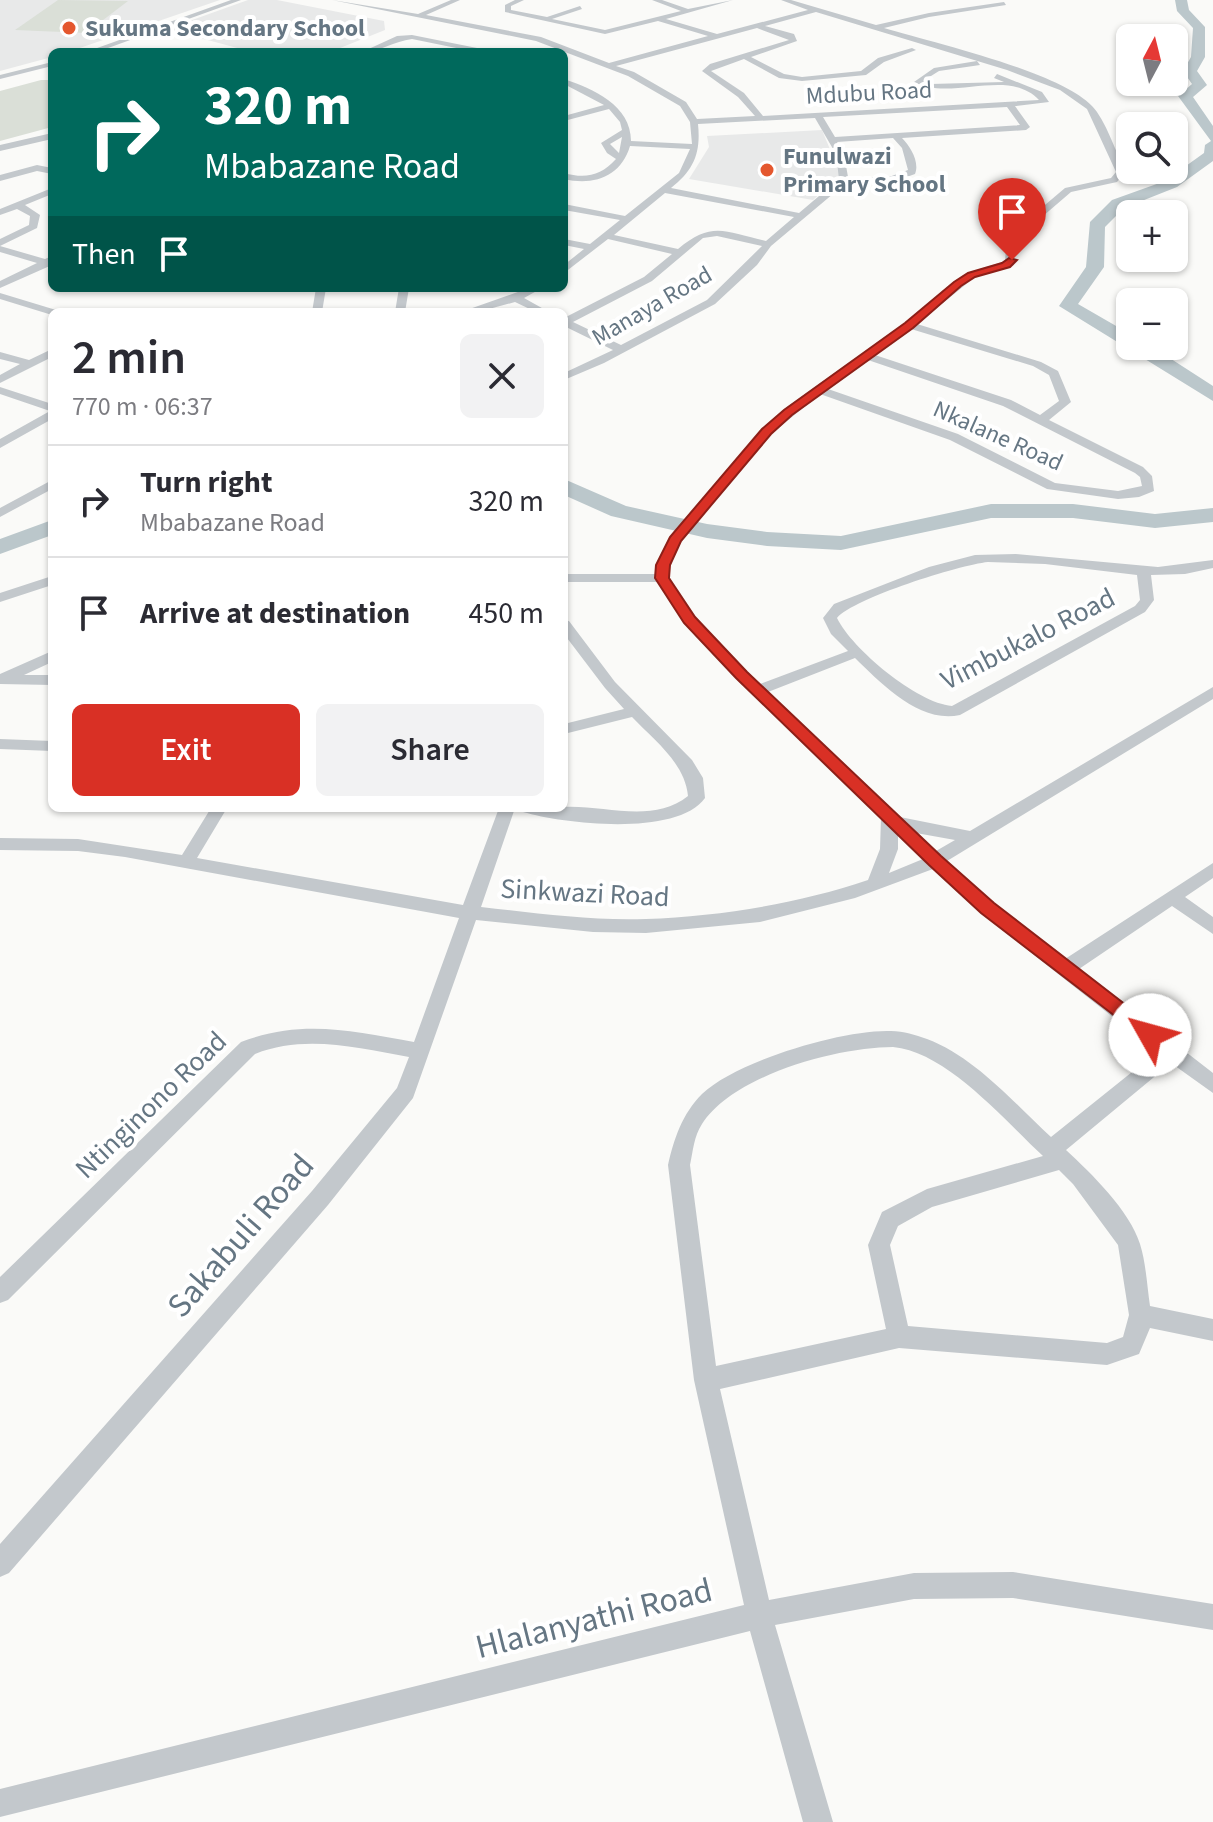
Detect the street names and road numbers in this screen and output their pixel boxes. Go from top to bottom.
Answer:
street label: Mdubu Road [805,72,933,114]
street label: Manaya Road [585,257,719,355]
street label: Nkalane Road [927,392,1069,480]
street label: Vimbukalo Road [934,578,1122,700]
street label: Sinkwazi Road [499,869,671,917]
street label: Ntinginono Road [66,1022,236,1188]
street label: Sakabuli Road [156,1143,326,1329]
street label: Hlalanyathi Road [470,1566,718,1672]

